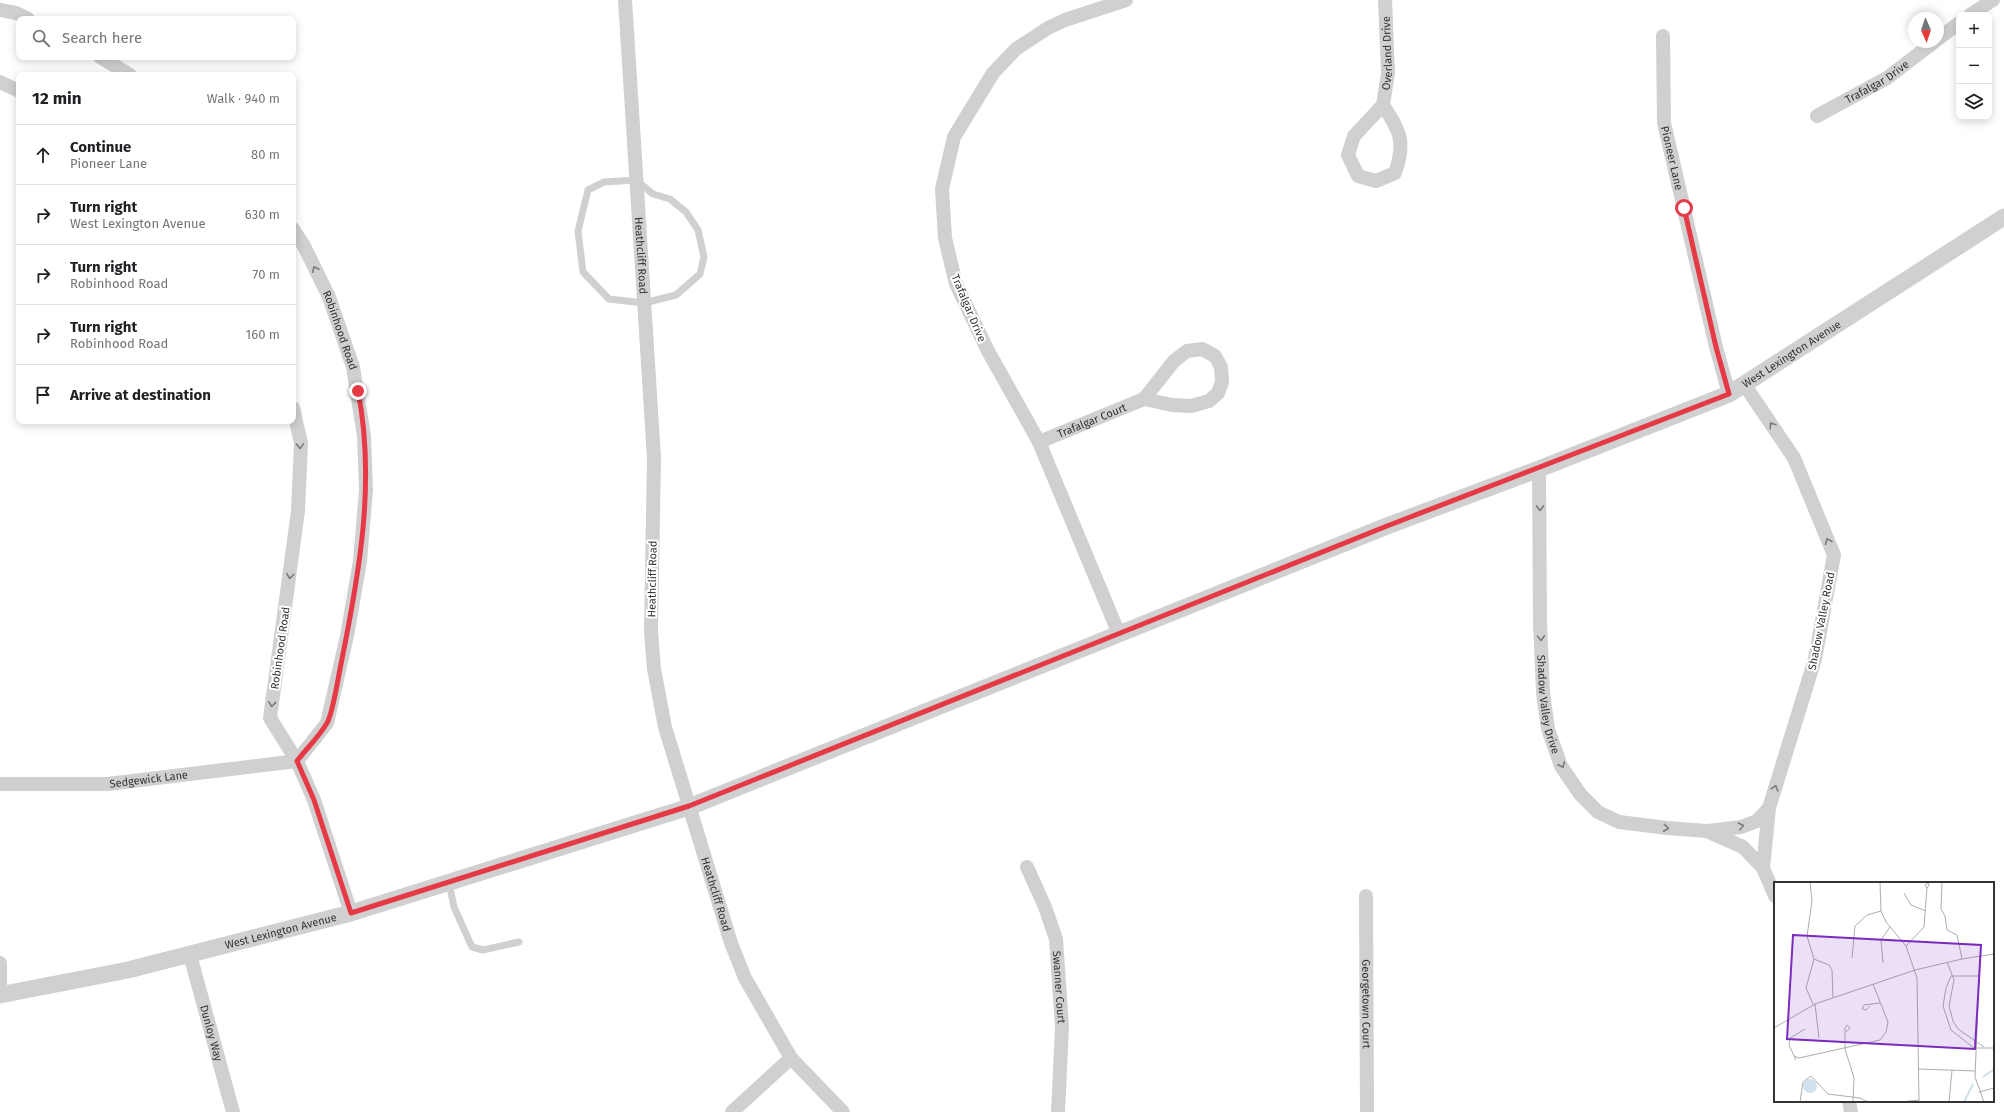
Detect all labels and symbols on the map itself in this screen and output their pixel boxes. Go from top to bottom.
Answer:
north arrow [1908,12,1944,48]
street label: Overland Drive [1379,16,1395,91]
street label: Trafalgar Drive [1843,58,1911,106]
street label: Pioneer Lane [1658,125,1685,191]
route start [1675,199,1693,217]
street label: Heathcliff Road [632,217,650,294]
one-way arrow [312,265,320,273]
street label: Trafalgar Drive [948,272,989,344]
street label: Robinhood Road [320,288,360,372]
street label: West Lexington Avenue [1740,318,1843,391]
route end [349,382,367,400]
street label: Trafalgar Court [1055,401,1128,441]
one-way arrow [1769,422,1776,429]
one-way arrow [296,443,304,449]
one-way arrow [1535,505,1544,511]
one-way arrow [1825,538,1833,546]
street label: Heathcliff Road [645,540,660,618]
street label: Shadow Valley Road [1806,571,1837,671]
one-way arrow [286,572,295,579]
street label: Robinhood Road [268,606,293,690]
one-way arrow [1536,635,1545,641]
street label: Shadow Valley Drive [1534,655,1562,756]
one-way arrow [268,701,277,707]
one-way arrow [1557,761,1565,768]
street label: Sedgewick Lane [109,768,189,791]
one-way arrow [1770,785,1779,792]
one-way arrow [1737,822,1744,831]
one-way arrow [1662,823,1669,832]
street label: Heathcliff Road [698,856,733,933]
inset map [1774,882,1994,1102]
street label: West Lexington Avenue [224,911,338,952]
street label: Swanner Court [1050,950,1068,1024]
street label: Georgetown Court [1359,959,1373,1049]
street label: Dunloy Way [197,1004,225,1063]

